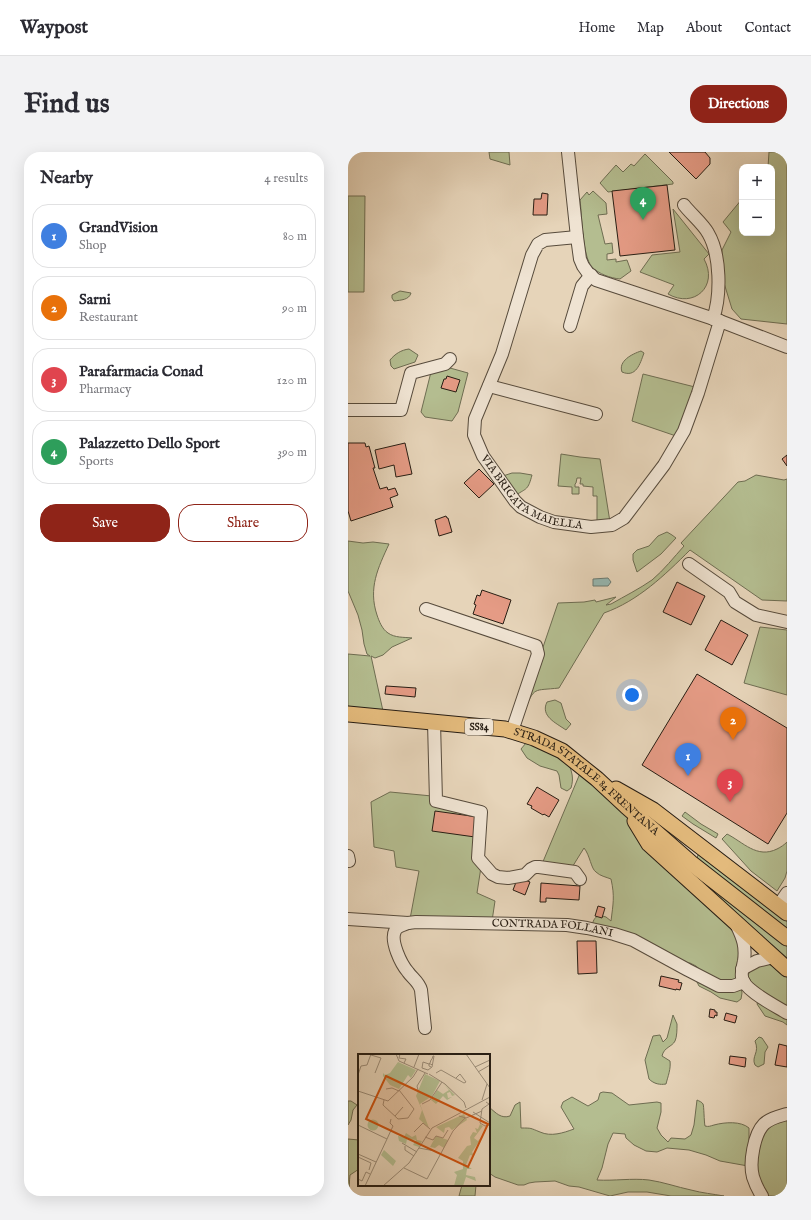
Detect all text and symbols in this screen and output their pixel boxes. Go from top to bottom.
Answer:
text: Waypost [20,16,88,40]
text: Home [579,19,615,37]
text: Map [637,19,664,37]
text: About [686,19,722,37]
text: Contact [744,19,791,37]
button: Directions [690,85,787,123]
text: Find us [24,87,110,122]
map controls [739,164,775,236]
button: + [739,164,775,200]
text: Nearby [40,168,93,189]
text: 4 results [264,170,308,187]
pin: 4 [630,187,656,220]
button: − [739,200,775,236]
text: GrandVision [79,218,158,237]
text: 1 [52,228,56,245]
text: 80 m [283,228,307,245]
text: Shop [79,237,107,254]
text: Sarni [79,290,111,309]
text: 2 [51,300,57,317]
text: 90 m [282,300,307,317]
text: Restaurant [79,309,138,326]
text: Parafarmacia Conad [79,362,203,381]
text: 3 [52,372,56,389]
text: 120 m [277,372,307,389]
text: Pharmacy [79,381,131,398]
text: Palazzetto Dello Sport [79,434,220,453]
text: 4 [51,444,57,461]
text: 390 m [277,444,307,461]
street label: VIA BRIGATA MAIELLA [477,451,584,533]
text: Sports [79,453,114,470]
button: Save [40,504,170,542]
button: Share [178,504,308,542]
your location [622,685,642,705]
pin: 2 [720,707,746,740]
road number: SS84 [465,719,493,735]
street label: STRADA STATALE 84 FRENTANA [512,725,662,839]
pin: 1 [675,743,701,776]
pin: 3 [717,769,743,802]
street label: CONTRADA FOLLANI [492,917,615,941]
inset map [358,1054,490,1186]

